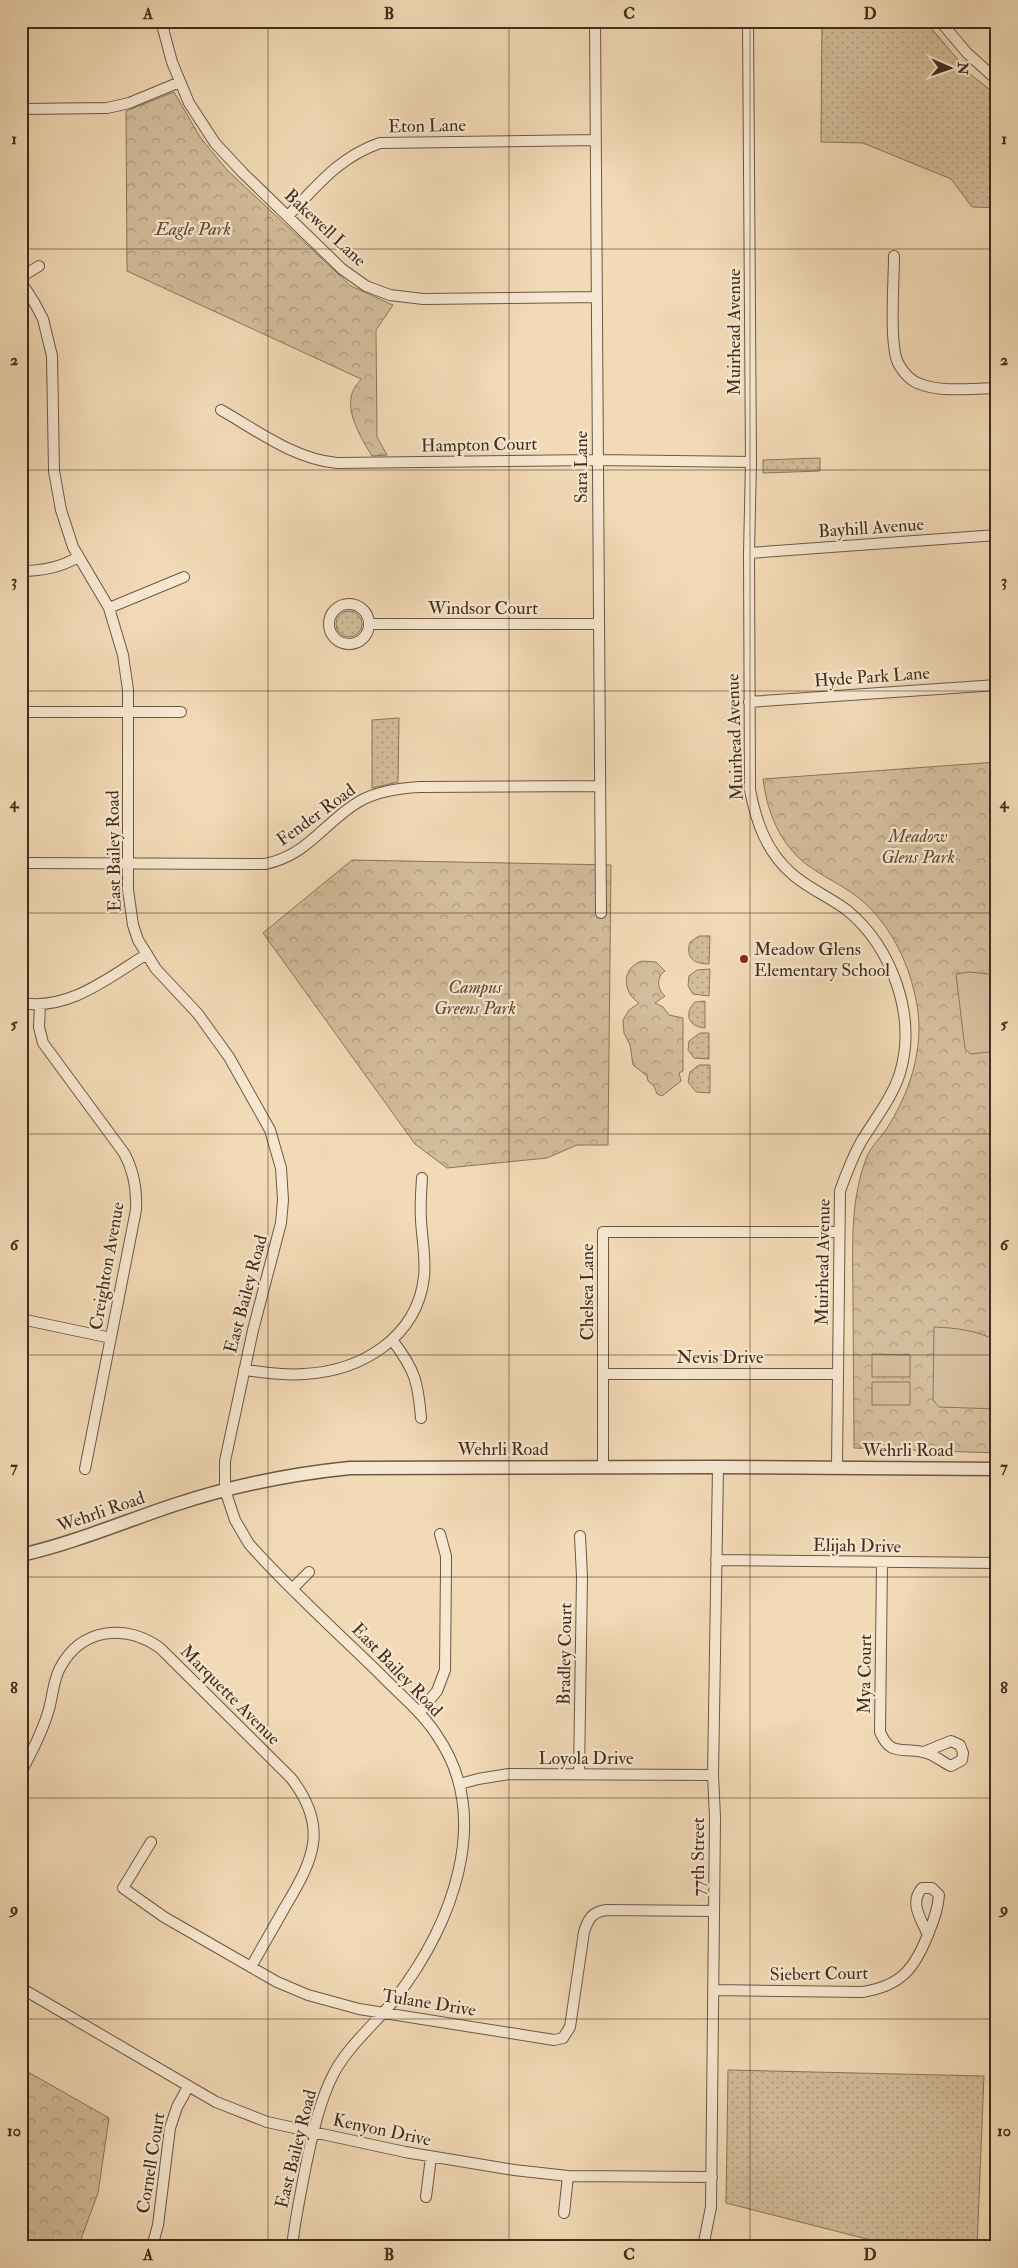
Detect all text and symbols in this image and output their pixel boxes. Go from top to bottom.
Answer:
text: A [142,4,154,24]
text: B [384,4,394,24]
text: C [623,4,635,24]
text: D [863,4,877,24]
north arrow [926,42,976,92]
text: N [954,61,971,75]
street label: Eton Lane [388,114,467,138]
text: 1 [11,129,17,149]
text: 1 [1001,129,1007,149]
street label: Bakewell Lane [279,184,371,272]
park label: Eagle Park [154,218,231,241]
street label: Muirhead Avenue [723,268,746,396]
text: 2 [10,350,18,370]
text: 2 [1000,350,1008,370]
street label: Sara Lane [570,430,593,503]
street label: Hampton Court [421,432,538,458]
street label: Bayhill Avenue [817,513,925,543]
text: 3 [11,571,17,591]
text: 3 [1001,571,1007,591]
street label: Windsor Court [427,597,538,620]
street label: Hyde Park Lane [813,661,931,693]
street label: Muirhead Avenue [721,673,749,801]
street label: Fender Road [272,779,360,851]
street label: East Bailey Road [101,790,127,912]
text: 4 [9,793,20,813]
text: 4 [999,793,1010,813]
park label: Meadow Glens Park [881,825,955,869]
place label: Meadow Glens Elementary School [754,938,890,982]
marker: Meadow Glens Elementary School [738,953,750,965]
park label: Campus Greens Park [434,976,516,1020]
text: 5 [10,1014,18,1034]
text: 5 [1000,1014,1008,1034]
street label: Muirhead Avenue [810,1198,836,1326]
street label: Creighton Avenue [84,1200,130,1332]
street label: East Bailey Road [219,1232,273,1356]
text: 6 [10,1235,20,1255]
text: 6 [1000,1235,1010,1255]
street label: Chelsea Lane [576,1243,599,1340]
street label: Nevis Drive [677,1346,764,1369]
street label: Wehrli Road [456,1438,549,1461]
street label: Wehrli Road [861,1439,954,1462]
text: 7 [10,1457,18,1477]
text: 7 [1000,1457,1008,1477]
street label: Wehrli Road [53,1486,148,1538]
street label: Elijah Drive [813,1534,902,1558]
street label: Bradley Court [553,1603,577,1705]
street label: East Bailey Road [347,1618,448,1722]
street label: Mya Court [853,1634,877,1714]
street label: Marquette Avenue [175,1640,285,1750]
text: 8 [10,1678,18,1698]
text: 8 [1000,1678,1008,1698]
street label: Loyola Drive [538,1747,634,1770]
street label: 77th Street [687,1817,710,1896]
text: 9 [8,1899,18,1919]
text: 9 [998,1899,1008,1919]
street label: Siebert Court [770,1962,869,1986]
street label: Tulane Drive [380,1984,478,2022]
street label: East Bailey Road [270,2087,322,2211]
street label: Kenyon Drive [331,2108,434,2152]
street label: Cornell Court [132,2111,170,2215]
text: 10 [7,2121,21,2141]
text: 10 [997,2121,1011,2141]
text: A [142,2245,154,2265]
text: B [384,2245,394,2265]
text: C [623,2245,635,2265]
text: D [863,2245,877,2265]

